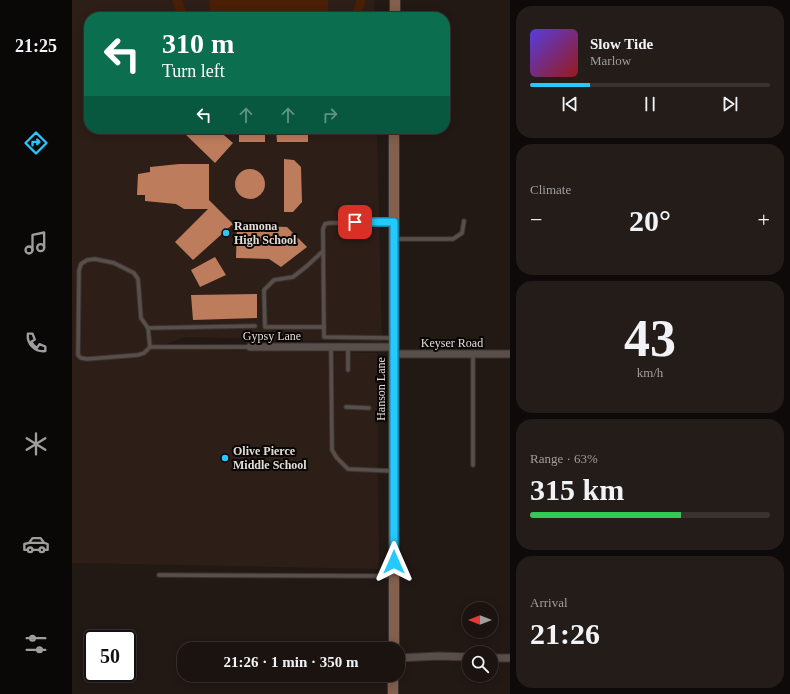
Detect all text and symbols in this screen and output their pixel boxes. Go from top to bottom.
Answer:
icon: left [96,28,148,80]
text: 310 m [162,28,234,59]
text: 21:25 [15,36,57,56]
text: Slow Tide [590,36,653,52]
text: Marlow [590,53,631,68]
text: Turn left [162,61,225,81]
icon: previous [559,93,581,115]
icon: pause [639,93,661,115]
icon: next [719,93,741,115]
icon: left [193,104,215,126]
icon: ahead [235,104,257,126]
icon: ahead [277,104,299,126]
icon: right [319,104,341,126]
icon: directions [22,129,50,157]
text: Climate [530,182,571,197]
text: 20° [629,204,671,237]
pin [338,205,372,239]
text: − [530,207,542,232]
text: + [758,207,770,232]
icon: arrive [344,211,366,233]
place label: Ramona High School [234,219,297,247]
marker: Ramona High School [221,228,231,238]
icon: music [22,229,50,257]
text: 43 [624,310,676,367]
icon: phone [22,329,50,357]
street label: Gypsy Lane [243,329,301,343]
street label: Keyser Road [421,336,483,350]
street label: Hanson Lane [374,357,388,421]
text: km/h [637,365,663,380]
icon: climate [22,430,50,458]
place label: Olive Pierce Middle School [233,444,307,472]
text: Range · 63% [530,451,598,466]
marker: Olive Pierce Middle School [220,453,230,463]
text: 315 km [530,473,624,506]
icon: car [22,530,50,558]
position arrow [373,541,415,583]
text: Arrival [530,595,568,610]
north arrow [462,602,498,638]
map controls [462,602,498,682]
text: 21:26 [530,617,600,650]
icon: filters [22,630,50,658]
speed limit sign: 50 [84,630,136,682]
button: search [462,646,498,682]
text: 21:26 · 1 min · 350 m [224,654,359,670]

